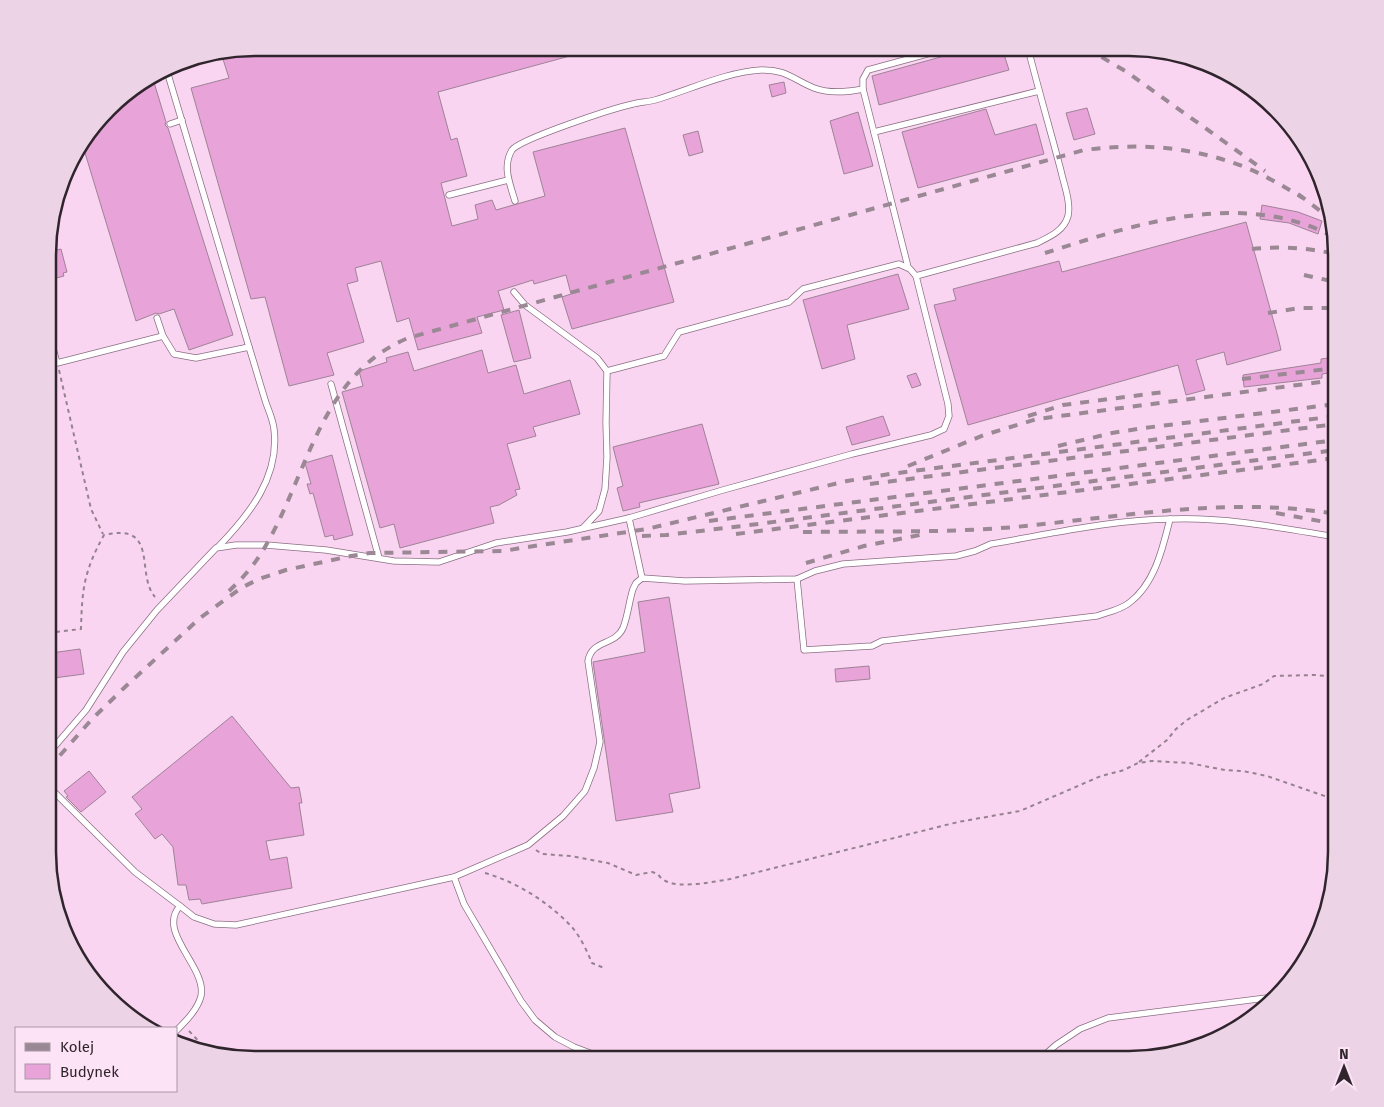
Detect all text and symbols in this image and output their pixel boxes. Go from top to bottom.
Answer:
legend [15,1027,178,1092]
text: Kolej [60,1038,94,1056]
north arrow [1319,1042,1369,1092]
text: N [1339,1046,1349,1063]
text: Budynek [60,1063,119,1081]

